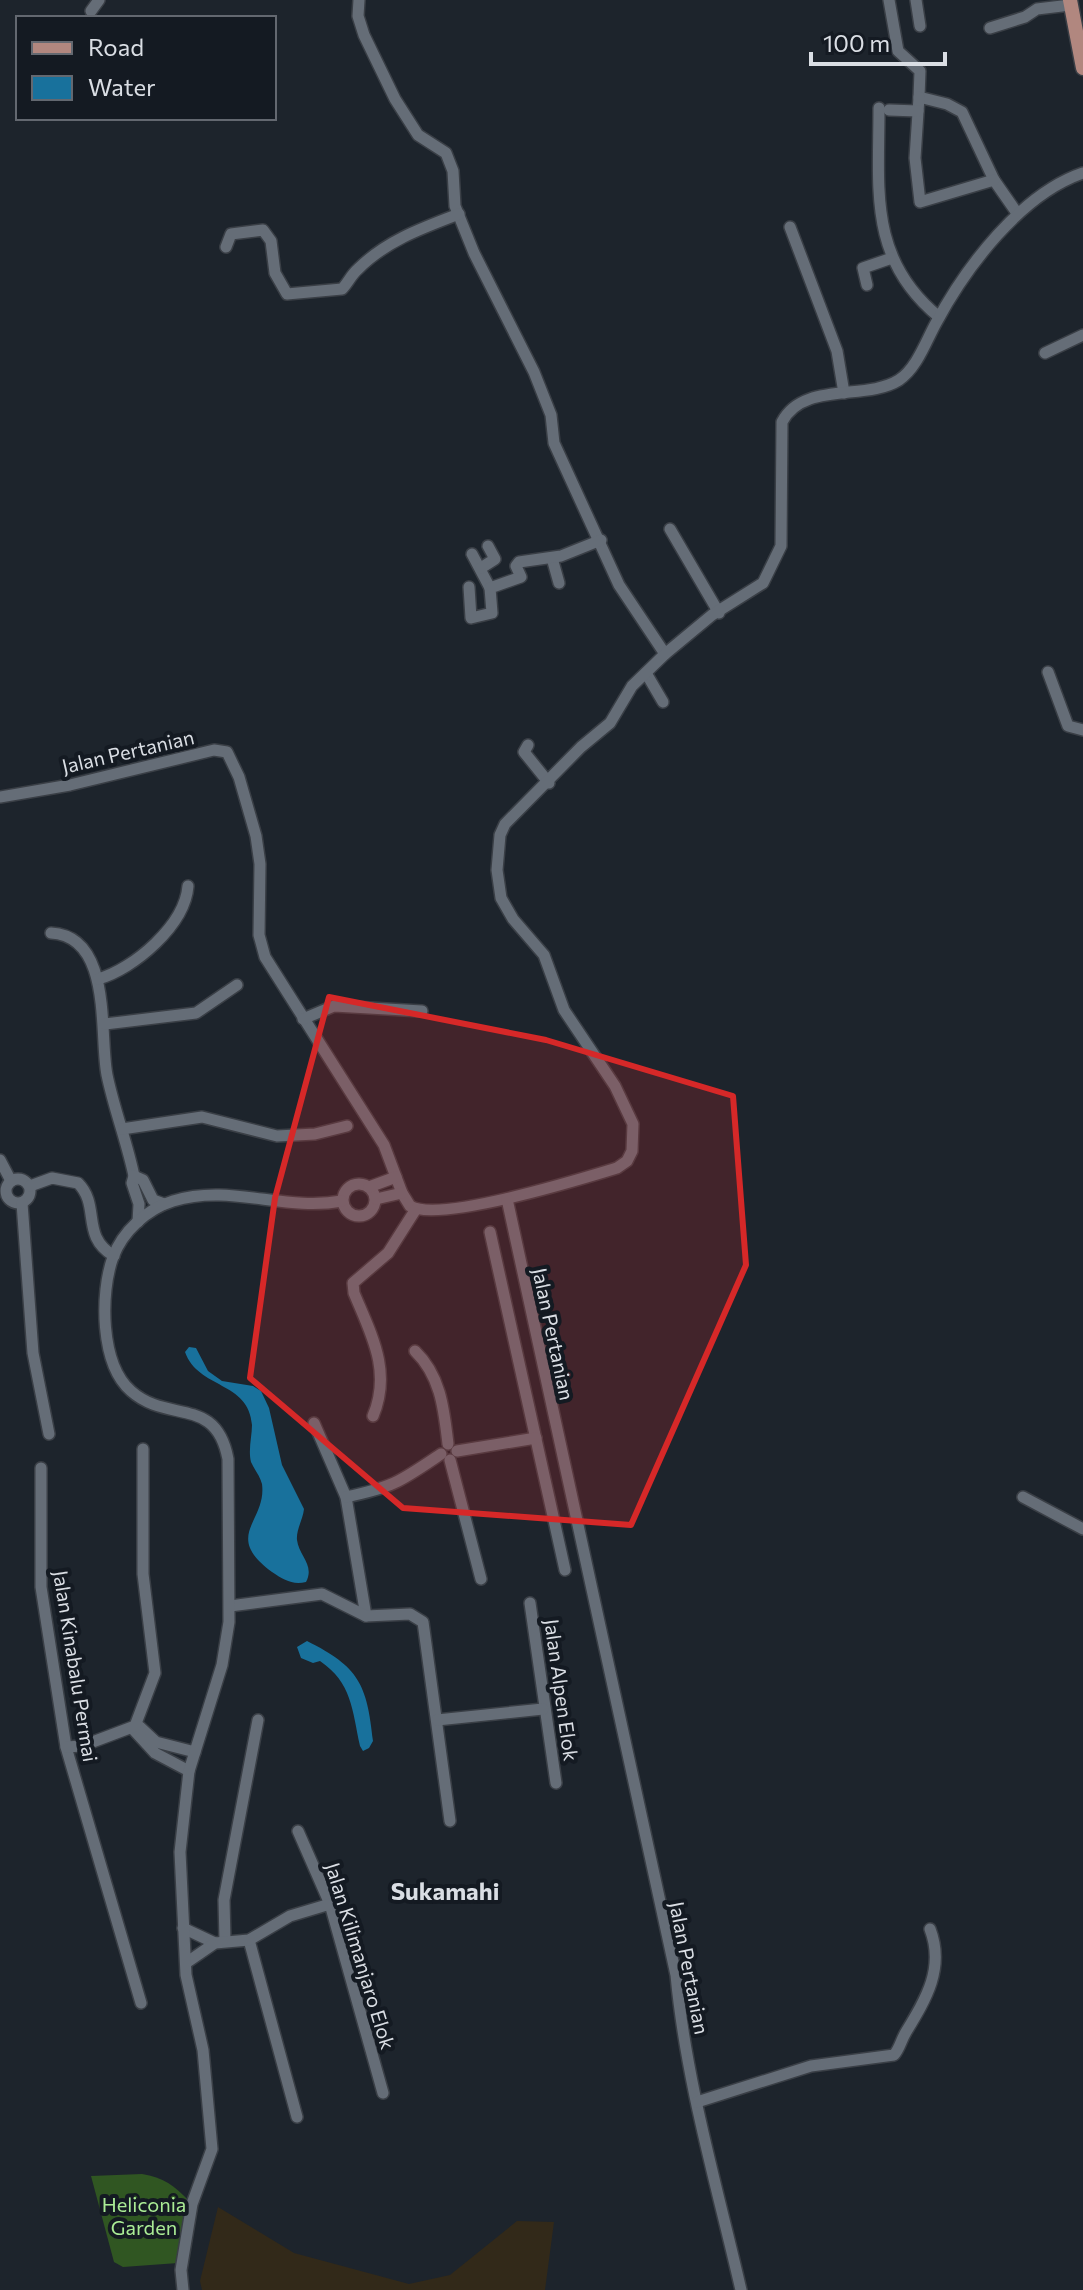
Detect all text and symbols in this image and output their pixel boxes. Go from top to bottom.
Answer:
legend [16,16,276,120]
scale bar [811,16,945,66]
text: 100 m [823,28,890,57]
text: Road [88,32,144,61]
text: Water [88,72,156,101]
street label: Jalan Pertanian [59,724,196,778]
street label: Jalan Pertanian [528,1265,580,1402]
street label: Jalan Kinabalu Permai [49,1568,103,1763]
street label: Jalan Alpen Elok [540,1617,584,1763]
street label: Jalan Kilimanjaro Elok [321,1859,401,2052]
district label: Sukamahi [391,1876,499,1905]
street label: Jalan Pertanian [665,1899,715,2036]
park label: Heliconia Garden [102,2192,186,2239]

